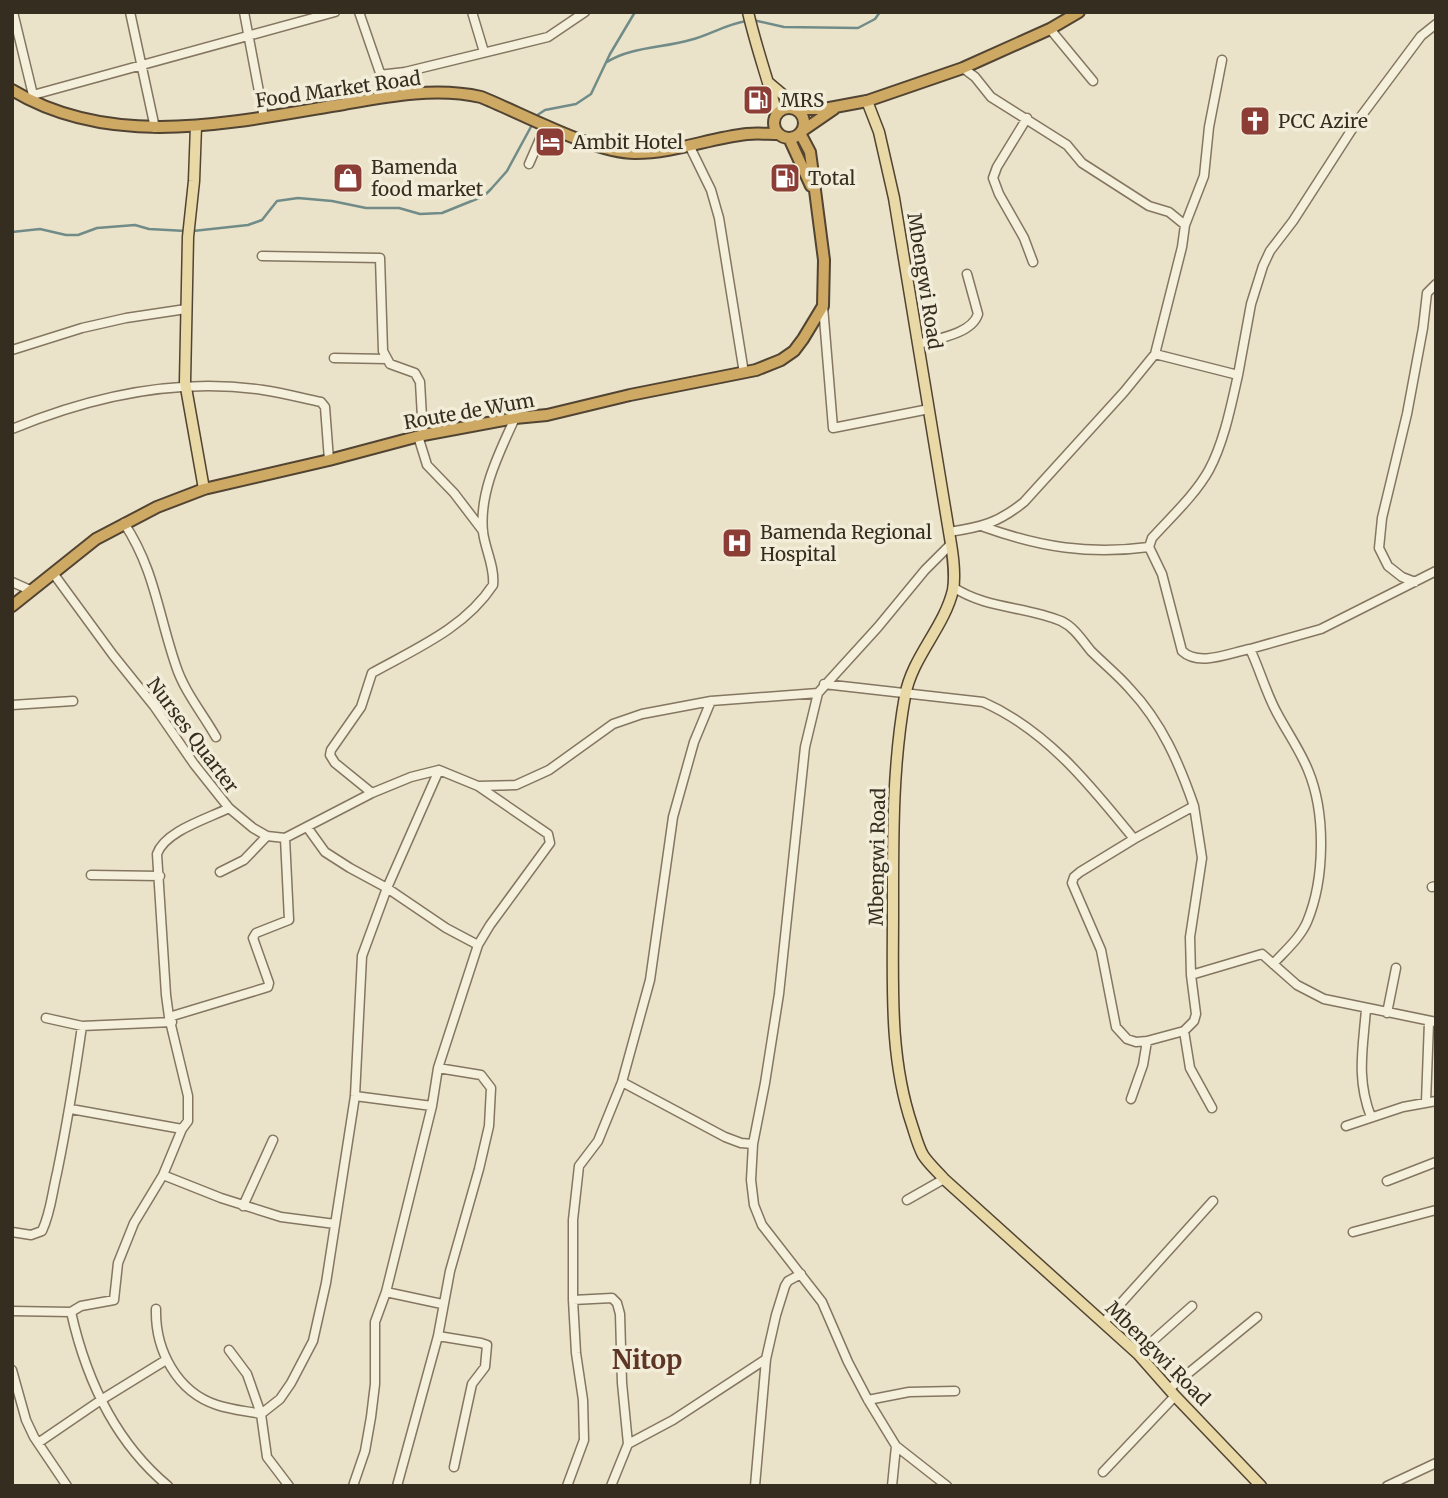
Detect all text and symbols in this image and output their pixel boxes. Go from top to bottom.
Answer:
street label: Food Market Road [254,66,422,112]
fuel station icon: MRS [741,83,775,117]
place label: MRS [781,88,824,112]
church icon: PCC Azire [1238,104,1272,138]
place label: PCC Azire [1278,109,1368,133]
hotel icon: Ambit Hotel [533,125,567,159]
place label: Ambit Hotel [572,130,683,154]
place label: Bamenda food market [371,155,484,201]
shop icon: Bamenda food market [331,161,365,195]
fuel station icon: Total [768,161,802,195]
place label: Total [808,166,856,190]
street label: Mbengwi Road [902,211,948,351]
street label: Route de Wum [402,388,536,434]
place label: Bamenda Regional Hospital [760,520,932,566]
hospital icon: Bamenda Regional Hospital [720,526,754,560]
street label: Nurses Quarter [142,673,244,798]
street label: Mbengwi Road [864,788,890,926]
street label: Mbengwi Road [1101,1296,1215,1410]
district label: Nitop [612,1343,682,1376]

